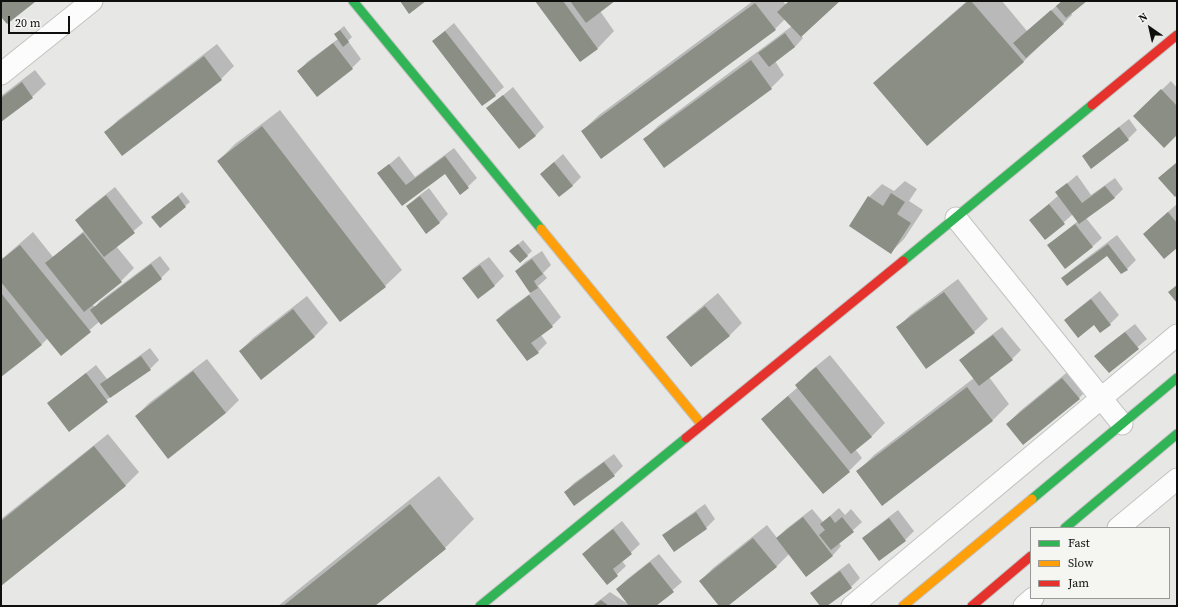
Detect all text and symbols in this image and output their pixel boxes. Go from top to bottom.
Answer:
scale bar [10,8,72,34]
north arrow [1130,8,1170,48]
text: N [1135,9,1151,26]
text: 20 m [15,15,41,31]
legend [1030,527,1170,599]
text: Fast [1068,535,1090,551]
text: Slow [1068,555,1093,571]
text: Jam [1068,575,1089,591]

